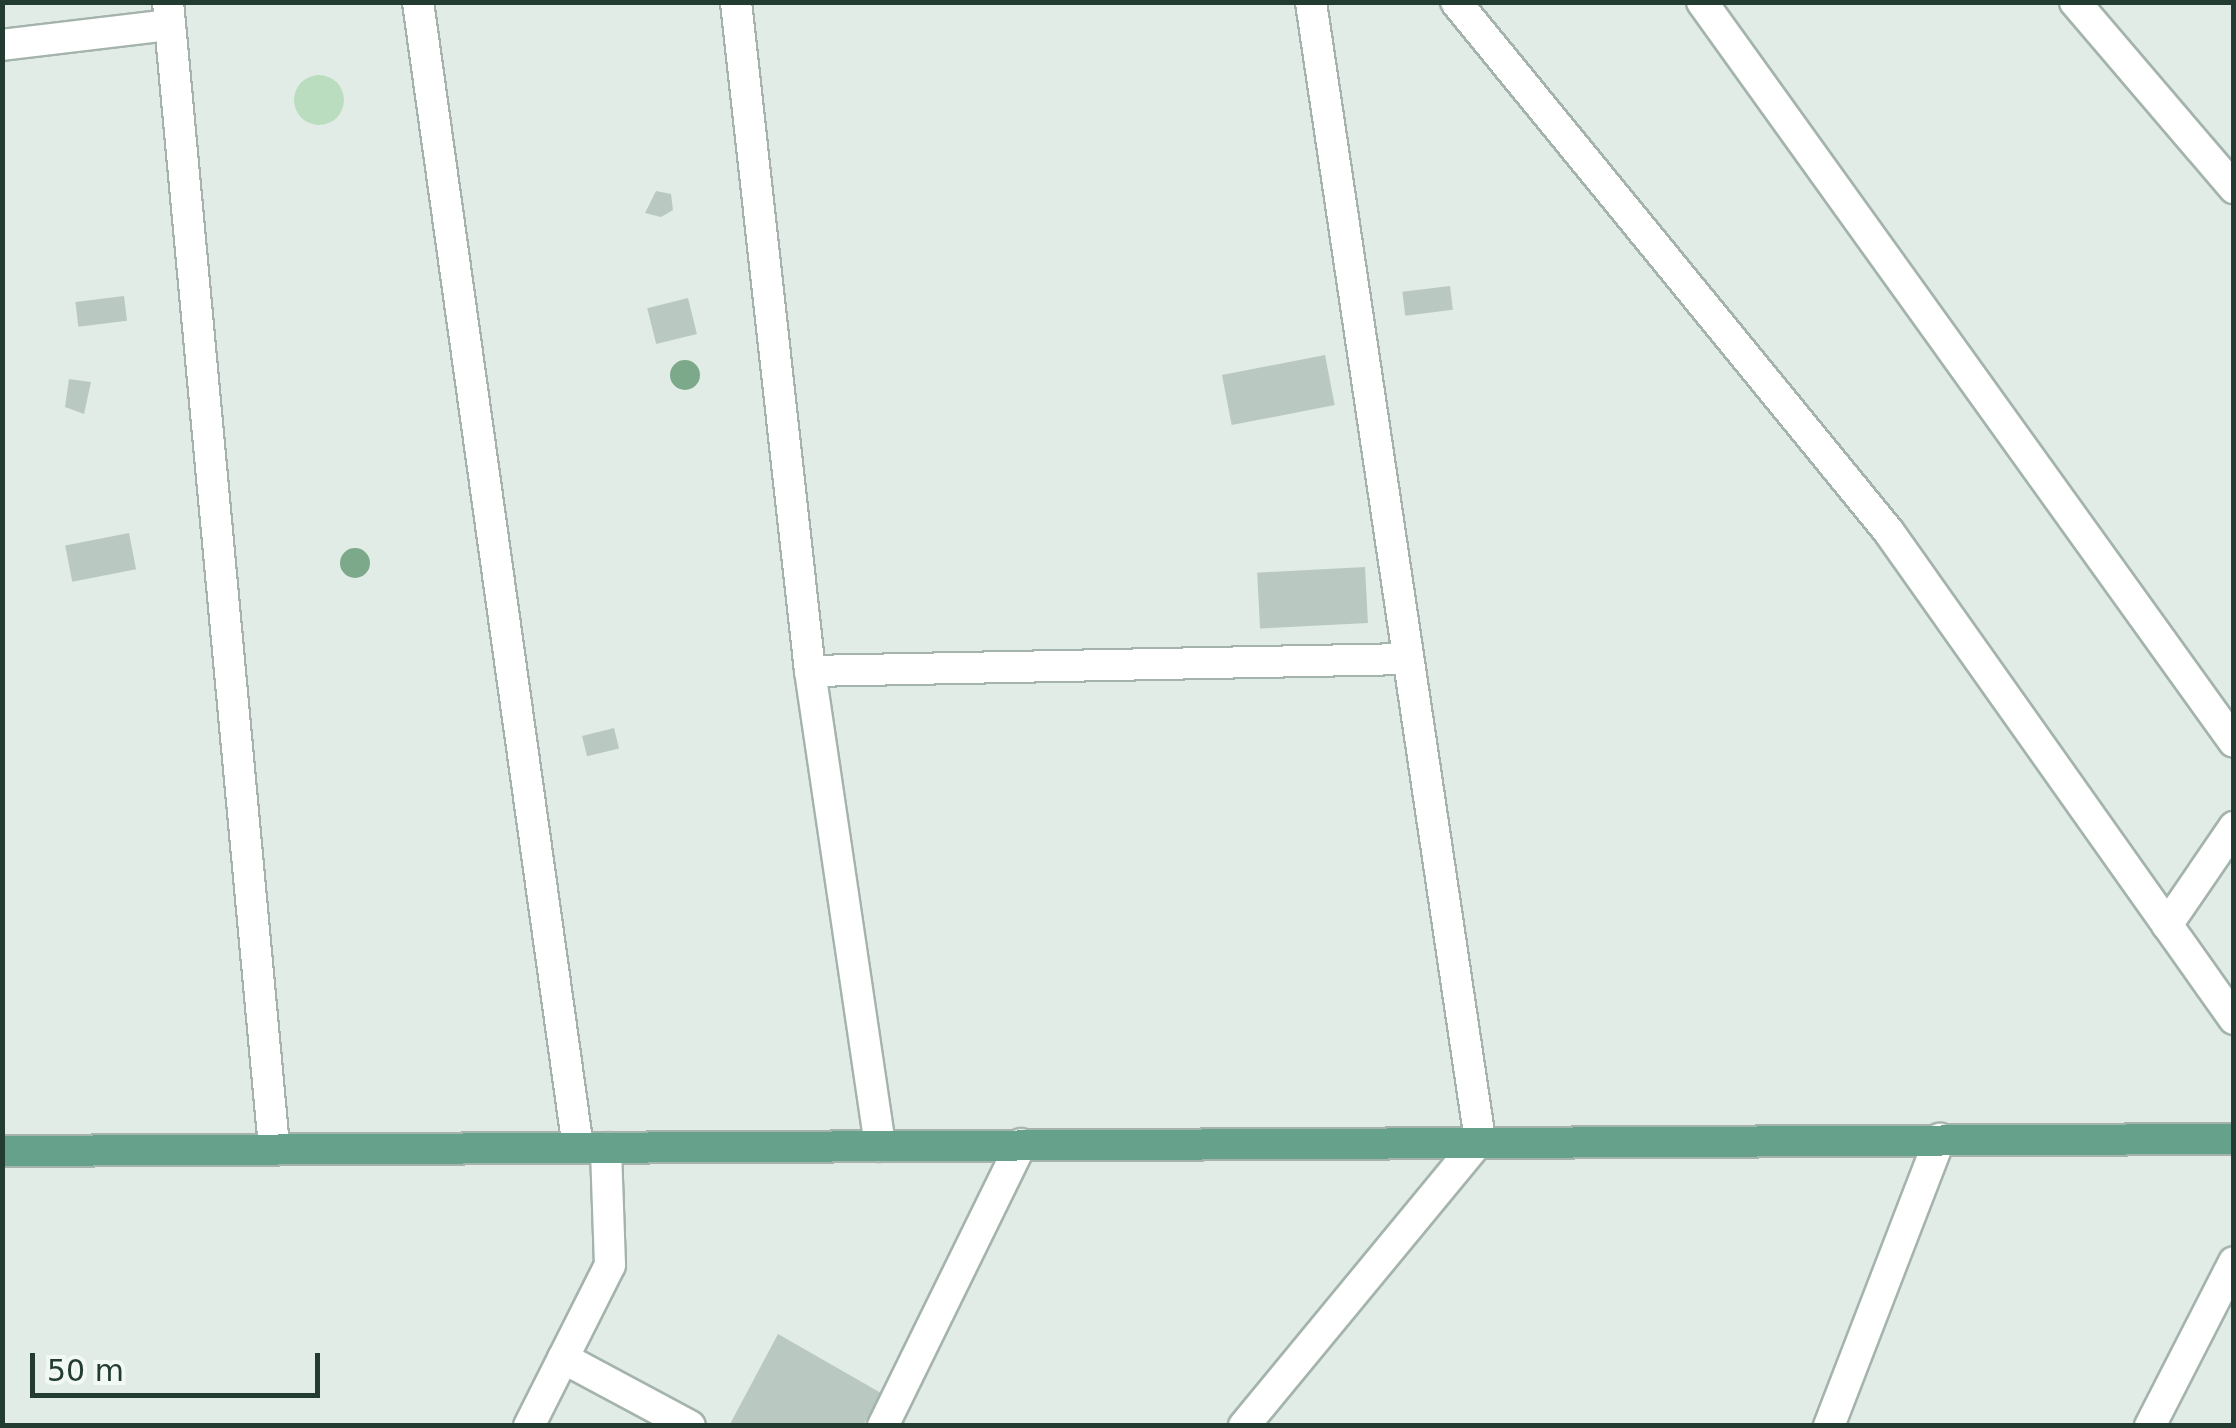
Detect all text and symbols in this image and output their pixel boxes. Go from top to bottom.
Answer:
scale bar [35,1333,325,1395]
text: 50 m [47,1353,124,1388]

